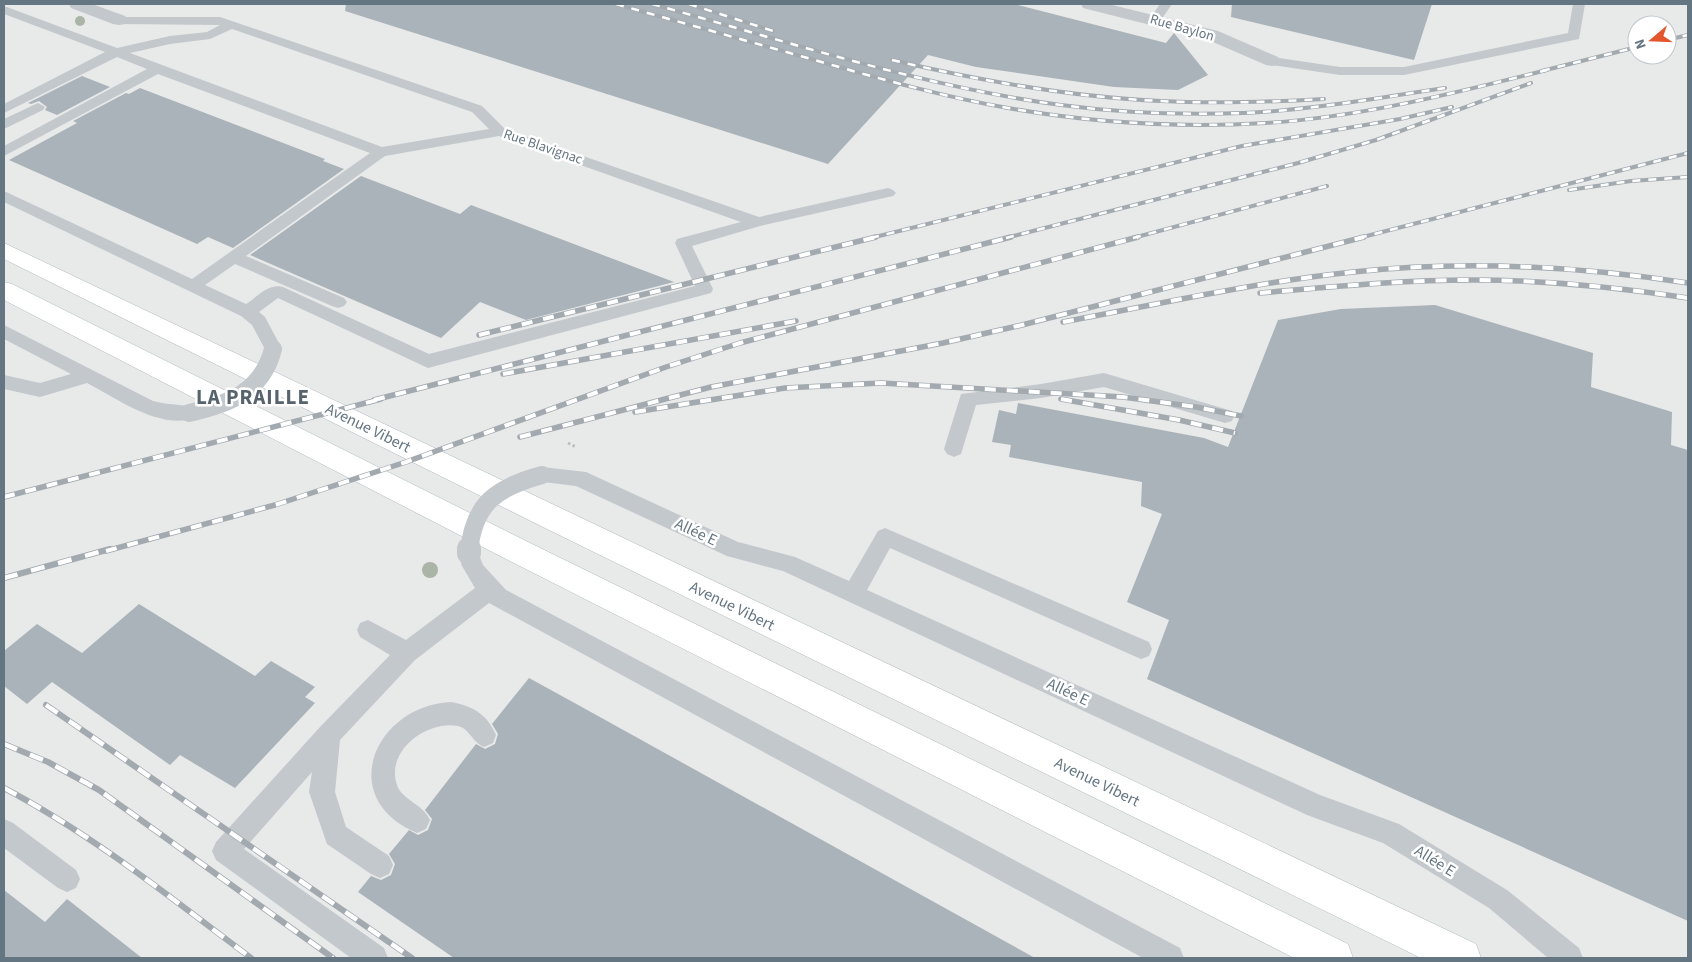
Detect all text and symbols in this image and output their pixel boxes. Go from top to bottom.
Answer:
street label: Rue Baylon [1148,9,1216,47]
north arrow [1627,15,1677,65]
text: N [1630,36,1652,52]
street label: Rue Blavignac [501,124,586,170]
district label: LA PRAILLE [196,382,310,412]
street label: Avenue Vibert [322,398,415,458]
street label: Allée E [671,513,721,551]
street label: Avenue Vibert [686,576,779,636]
street label: Allée E [1043,673,1093,711]
street label: Avenue Vibert [1051,752,1144,812]
street label: Allée E [1410,840,1460,882]

